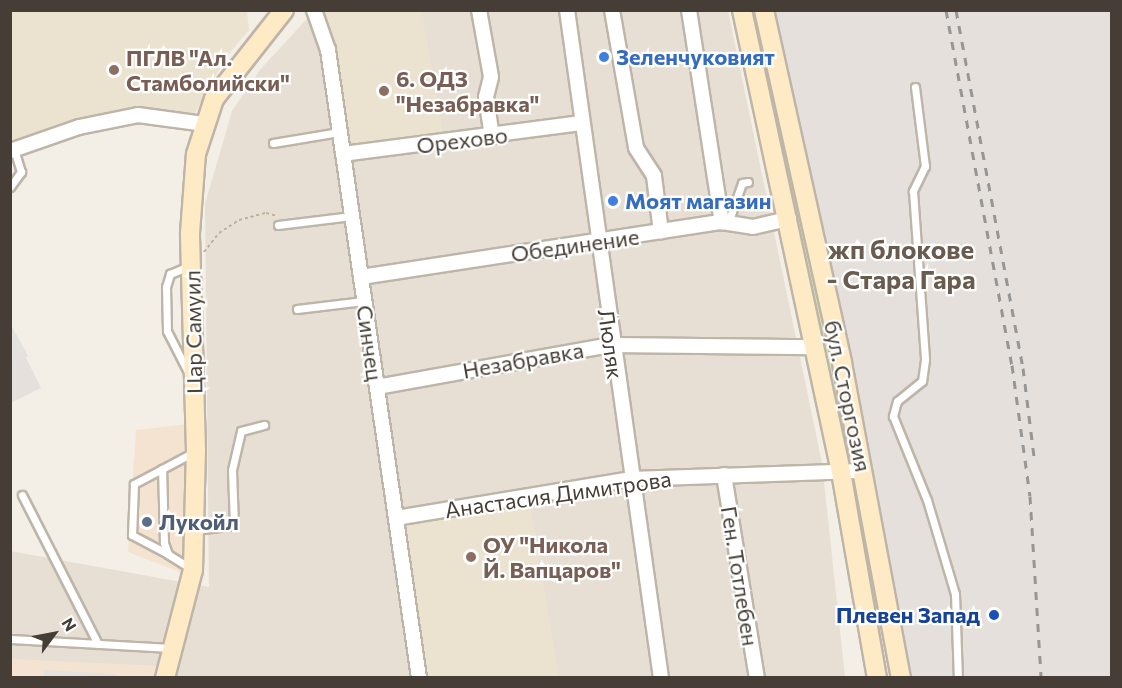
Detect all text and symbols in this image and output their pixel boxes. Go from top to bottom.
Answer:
place label: ПГЛВ "Ал. Стамболийски" [126,44,290,96]
place label: Зеленчуковият [616,44,775,70]
marker: Зеленчуковият [597,50,611,64]
marker: ПГЛВ "Ал. Стамболийски" [107,63,121,77]
place label: 6. ОДЗ "Незабравка" [396,65,539,116]
marker: 6. ОДЗ "Незабравка" [377,84,391,98]
street label: Орехово [415,121,509,159]
place label: Моят магазин [625,188,771,214]
marker: Моят магазин [606,194,620,208]
street label: Обединение [509,223,641,267]
district label: жп блокове - Стара Гара [827,233,975,294]
street label: Цар Самуил [179,270,207,394]
street label: Синчец [352,303,388,383]
street label: Люляк [593,307,629,381]
street label: бул. Сторгозия [819,318,877,474]
street label: Незабравка [460,336,586,384]
street label: Анастасия Димитрова [443,465,673,523]
street label: Ген. Тотлебен [716,504,764,648]
place label: Лукойл [159,509,239,535]
marker: Лукойл [140,515,154,529]
place label: ОУ "Никола Й. Вапцаров" [483,531,621,582]
marker: ОУ "Никола Й. Вапцаров" [464,550,478,564]
place label: Плевен Запад [836,602,980,628]
north arrow [24,604,84,664]
marker: Плевен Запад [985,606,1003,624]
text: N [58,614,81,634]

